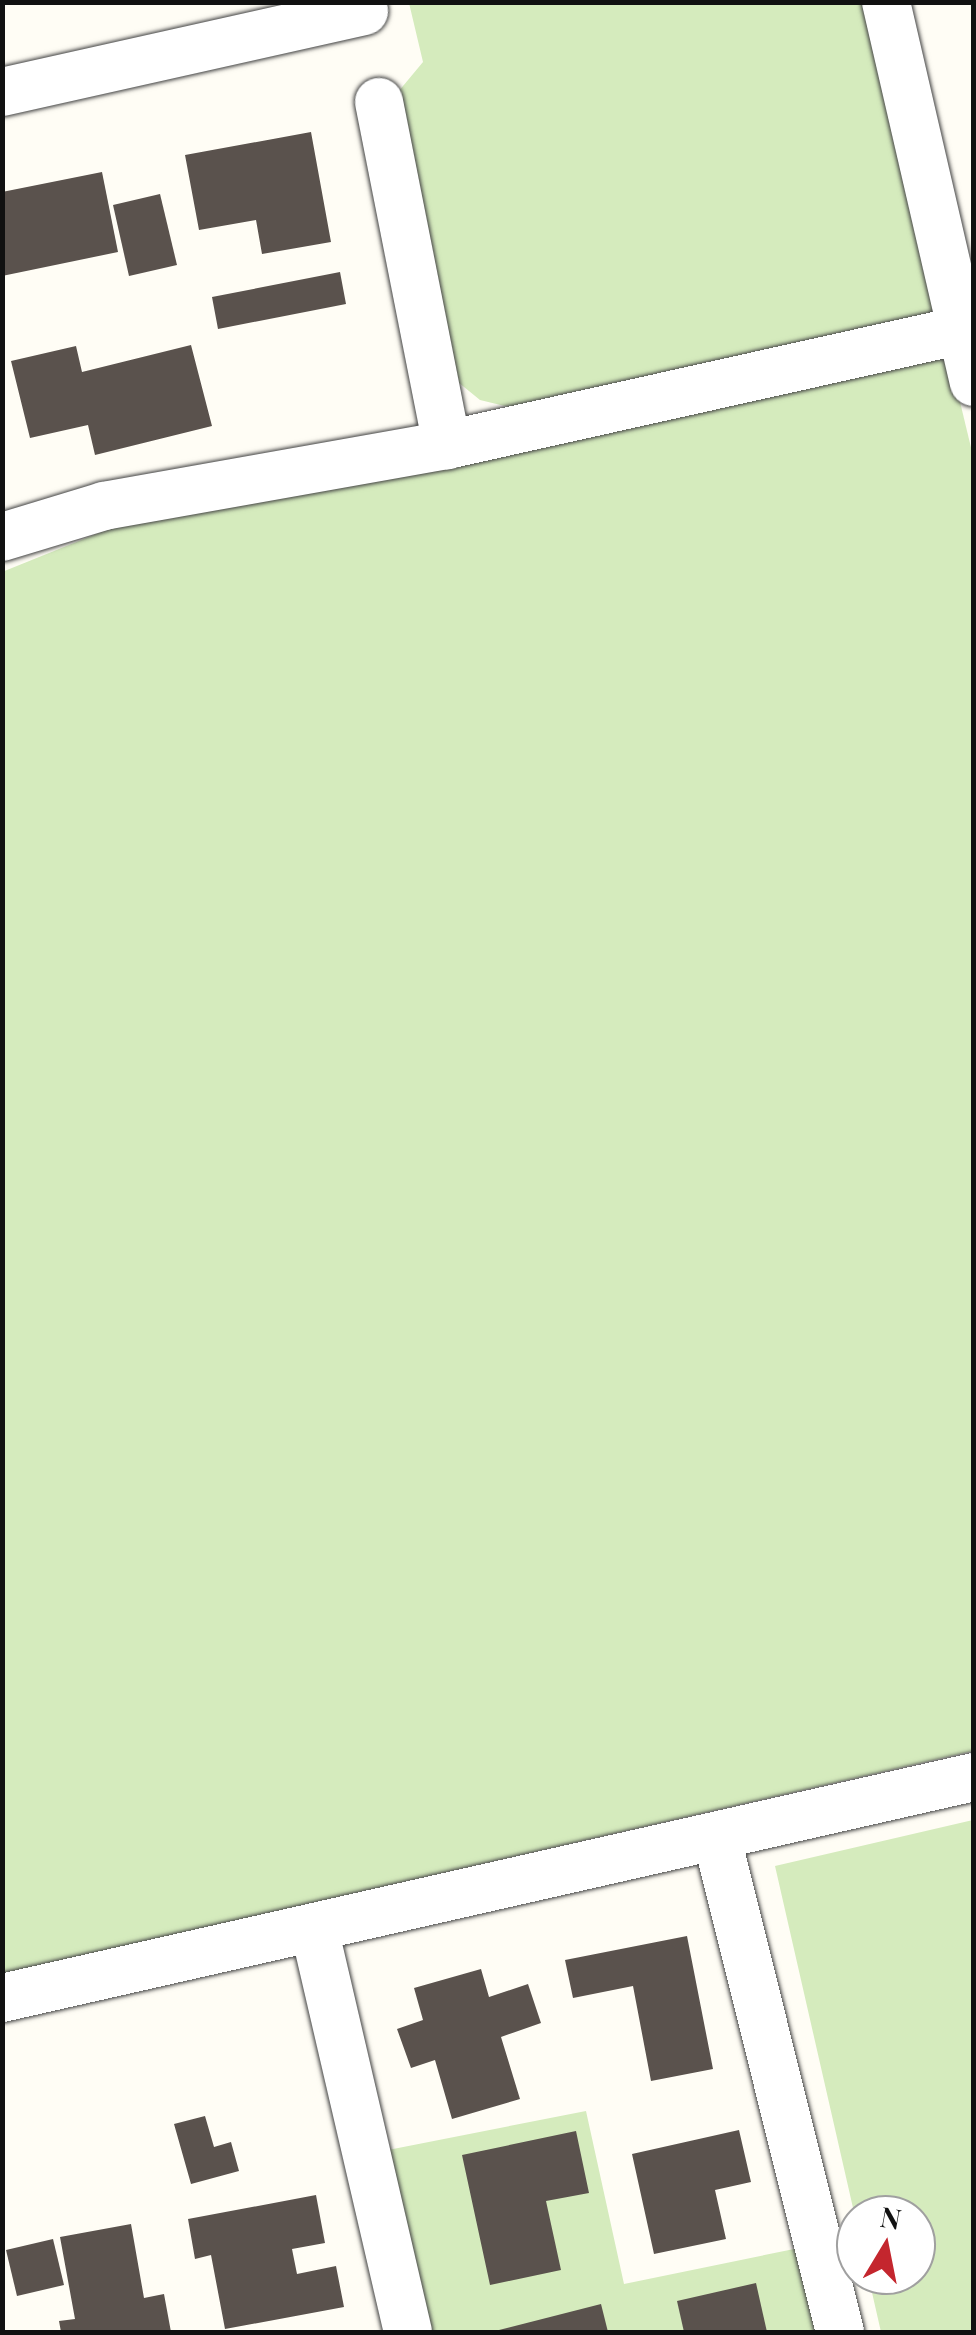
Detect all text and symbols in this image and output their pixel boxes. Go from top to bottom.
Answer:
north arrow [836,2195,936,2295]
text: N [878,2197,904,2237]

